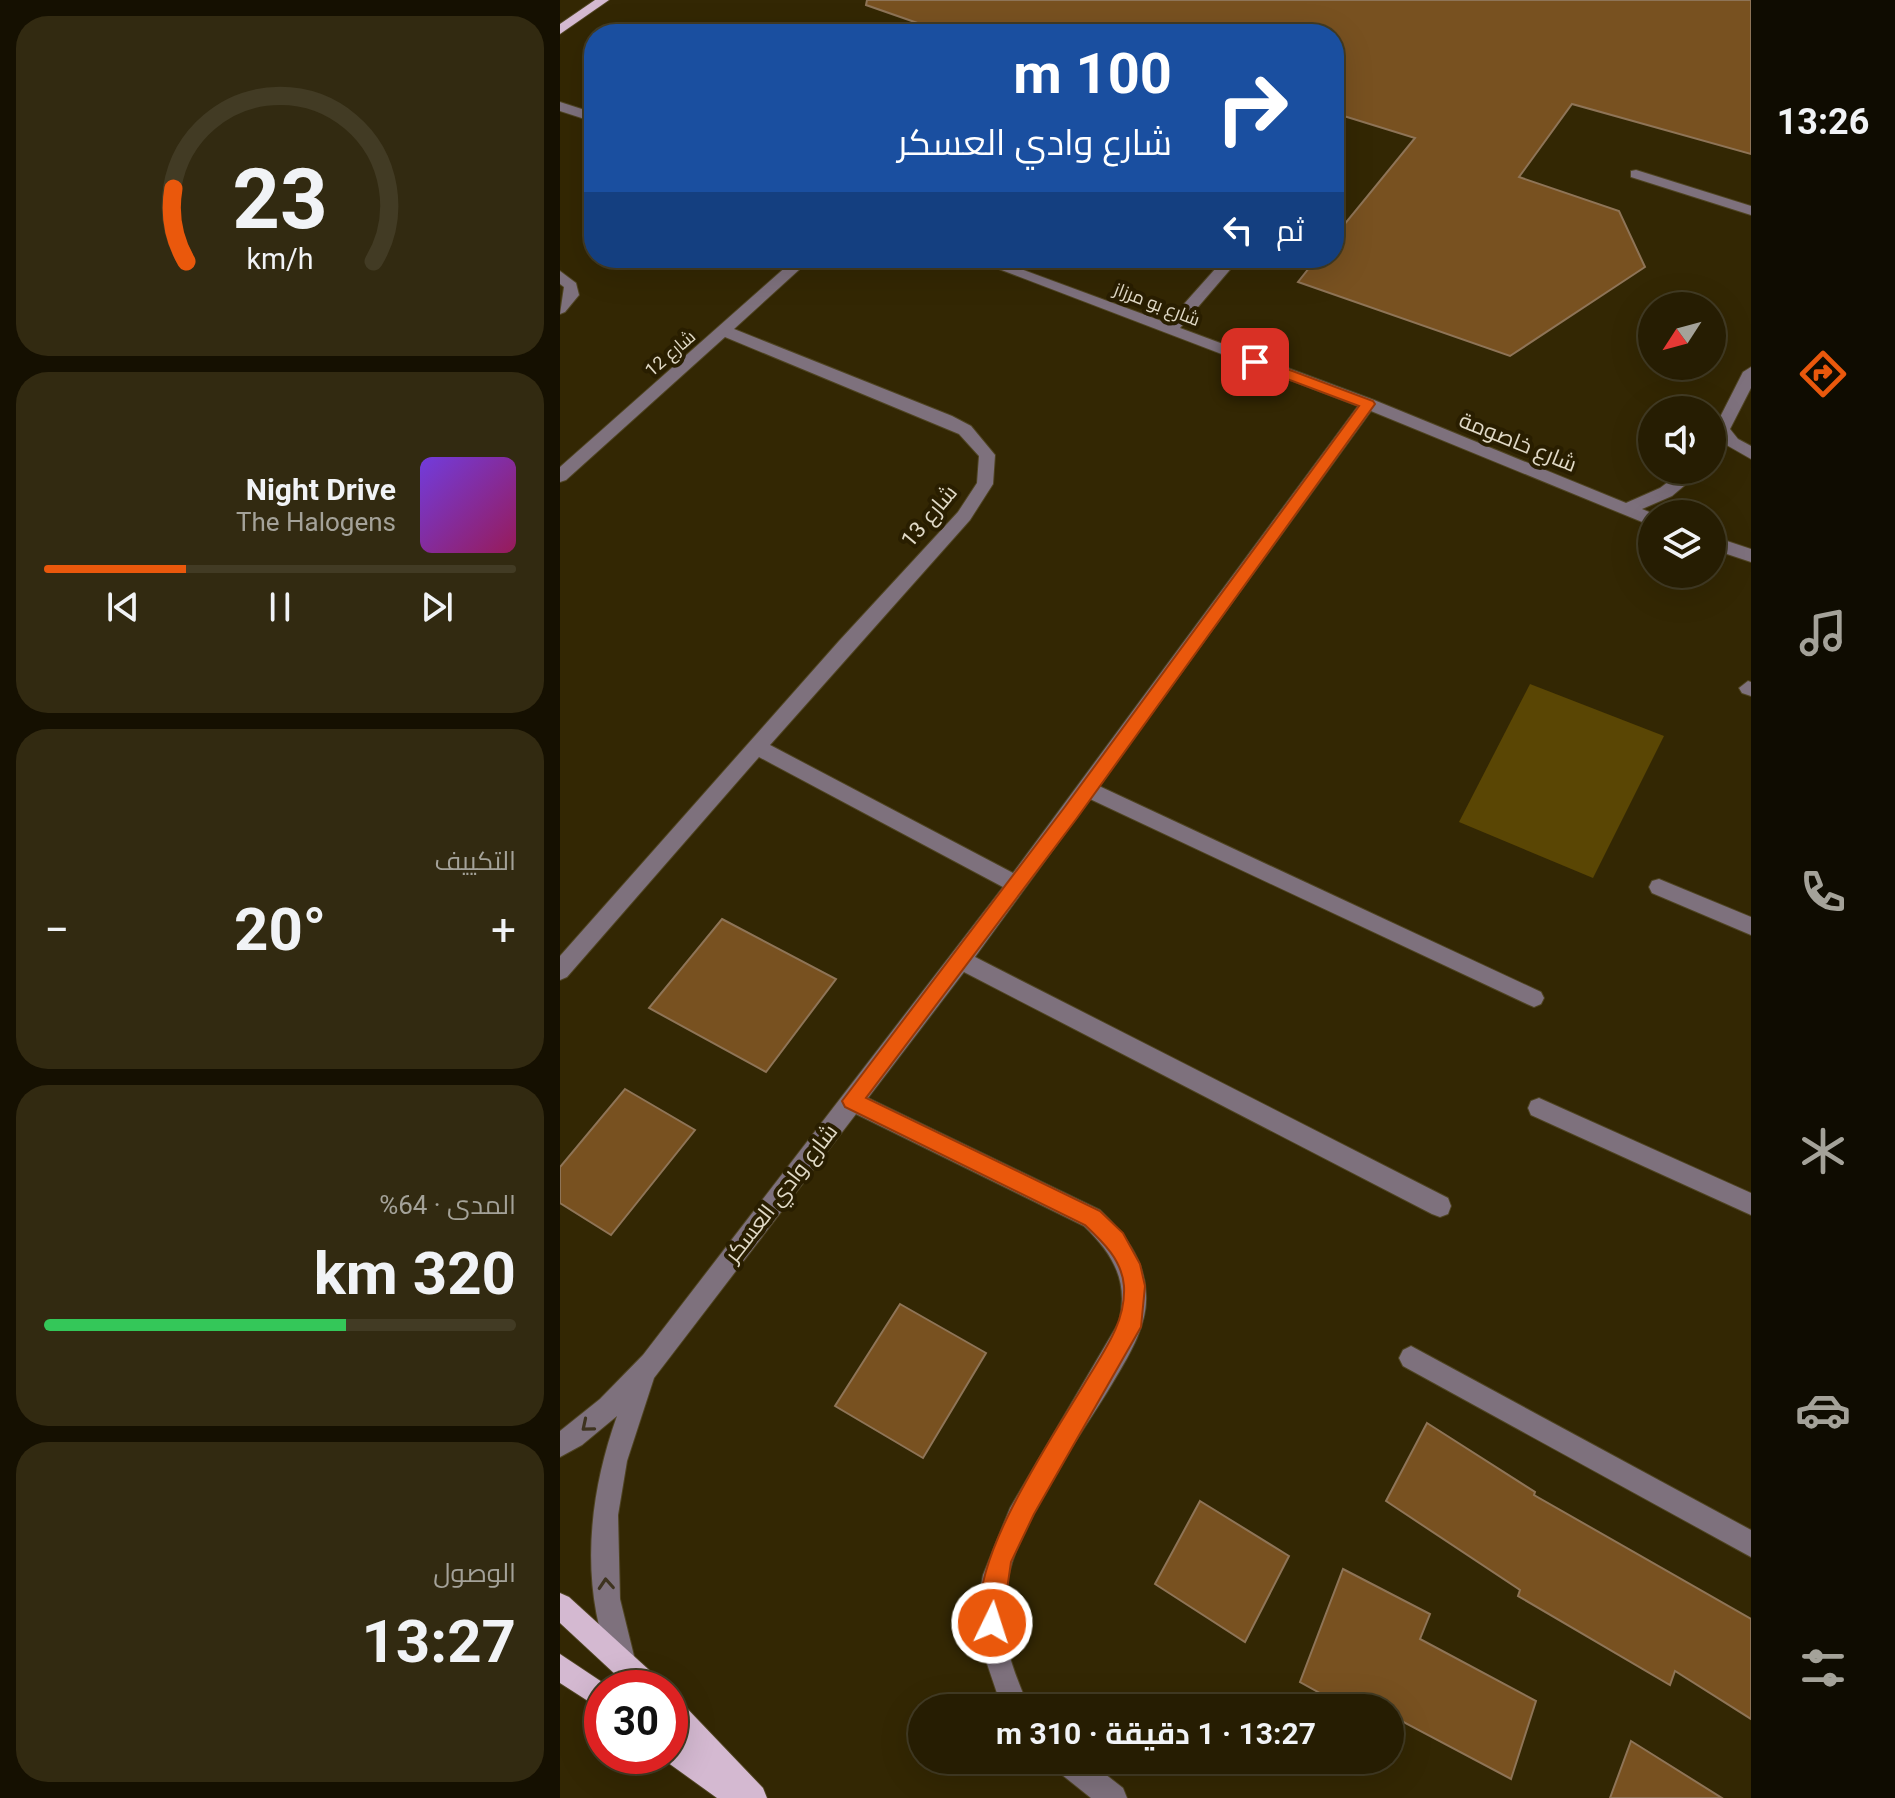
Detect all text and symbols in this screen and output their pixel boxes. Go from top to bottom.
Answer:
text: 100 m [1013,41,1172,107]
icon: right [1200,56,1304,160]
text: 13:26 [1777,101,1869,143]
text: شارع وادي العسكر [898,122,1172,164]
text: 23 [232,151,328,248]
icon: left [1216,208,1260,252]
text: ثم [1276,213,1304,248]
text: km/h [246,242,314,276]
street label: شارع بو مرزاز [1109,278,1203,332]
north arrow [1638,292,1726,380]
map controls [1638,292,1726,588]
street label: شارع 12 [641,326,701,382]
pin [1221,328,1289,396]
icon: arrive [1233,340,1277,384]
icon: directions [1795,346,1851,402]
button: sound [1638,396,1726,484]
street label: شارع خاصومة [1455,407,1580,479]
text: Night Drive [246,472,396,507]
street label: شارع 13 [896,480,964,553]
button: layers [1638,500,1726,588]
text: The Halogens [236,507,396,537]
icon: previous [101,585,145,629]
icon: pause [258,585,302,629]
icon: next [415,585,459,629]
icon: music [1795,605,1851,661]
text: التكييف [434,846,516,876]
icon: phone [1795,864,1851,920]
text: 20° [234,894,326,965]
text: − [44,904,69,956]
text: + [491,904,516,956]
street label: شارع وادي العسكر [718,1119,846,1271]
icon: climate [1795,1123,1851,1179]
text: المدى · 64% [379,1190,516,1220]
text: 320 km [314,1238,516,1309]
icon: car [1795,1382,1851,1438]
one-way arrow [582,1416,597,1431]
text: الوصول [433,1558,516,1588]
one-way arrow [598,1577,615,1590]
position arrow [950,1581,1034,1665]
text: 13:27 [361,1606,516,1677]
icon: filters [1795,1640,1851,1696]
speed limit sign: 30 [584,1670,688,1774]
text: 13:27 · 1 دقيقة · 310 m [996,1716,1316,1751]

